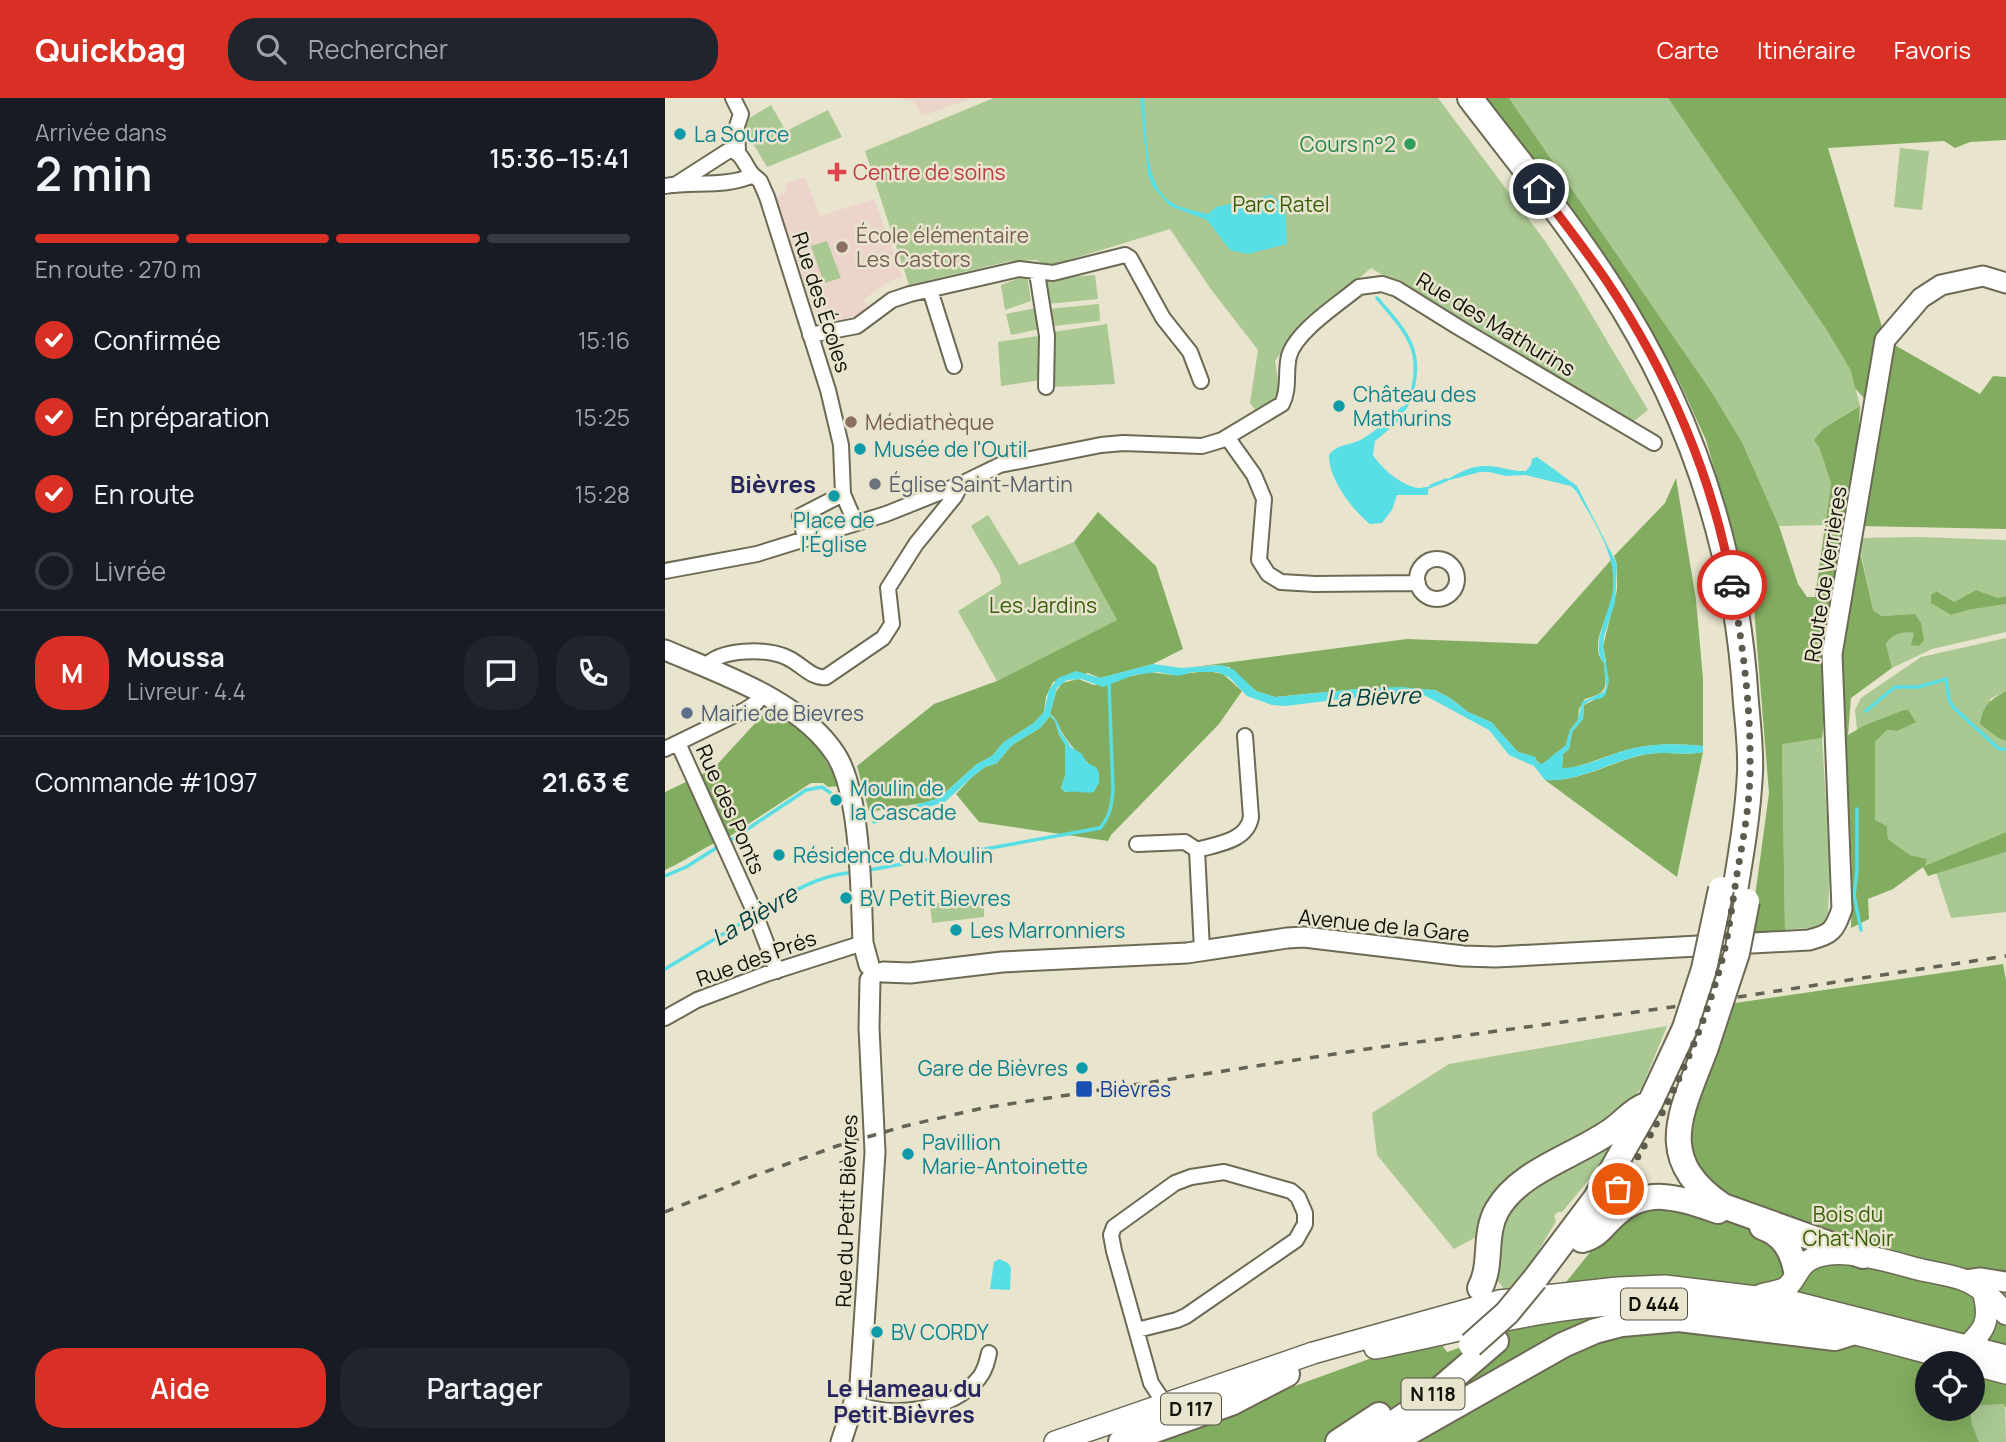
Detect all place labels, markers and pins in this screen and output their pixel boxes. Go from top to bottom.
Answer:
place label: La Source [694,120,789,148]
marker: La Source [672,126,688,142]
place label: Cours n°2 [1300,130,1396,158]
marker: Cours n°2 [1402,136,1418,152]
place label: Centre de soins [853,158,1005,186]
pin [1509,159,1569,219]
marker: Centre de soins [827,162,847,182]
place label: École élémentaire Les Castors [856,221,1029,273]
marker: École élémentaire Les Castors [834,239,850,255]
place label: Château des Mathurins [1353,380,1476,432]
marker: Château des Mathurins [1331,398,1347,414]
place label: Médiathèque [865,408,994,436]
marker: Médiathèque [843,414,859,430]
place label: Musée de l'Outil [874,435,1027,463]
marker: Musée de l'Outil [852,441,868,457]
place label: Église Saint-Martin [889,470,1073,498]
marker: Église Saint-Martin [867,476,883,492]
marker: Place de l'Église [826,488,842,504]
place label: Place de l'Église [793,506,875,558]
place label: Mairie de Bievres [701,699,864,727]
marker: Mairie de Bievres [679,705,695,721]
place label: Moulin de la Cascade [850,774,956,826]
marker: Moulin de la Cascade [828,792,844,808]
place label: Résidence du Moulin [793,841,993,869]
marker: Résidence du Moulin [771,847,787,863]
place label: BV Petit Bievres [860,884,1011,912]
marker: BV Petit Bievres [838,890,854,906]
place label: Les Marronniers [970,916,1125,944]
marker: Les Marronniers [948,922,964,938]
place label: Gare de Bièvres [918,1054,1068,1082]
marker: Gare de Bièvres [1074,1060,1090,1076]
place label: Bièvres [1100,1075,1171,1103]
marker: Bièvres [1074,1079,1094,1099]
place label: Pavillion Marie-Antoinette [922,1128,1088,1180]
marker: Pavillion Marie-Antoinette [900,1146,916,1162]
pin [1588,1159,1648,1219]
place label: BV CORDY [891,1318,989,1346]
marker: BV CORDY [869,1324,885,1340]

